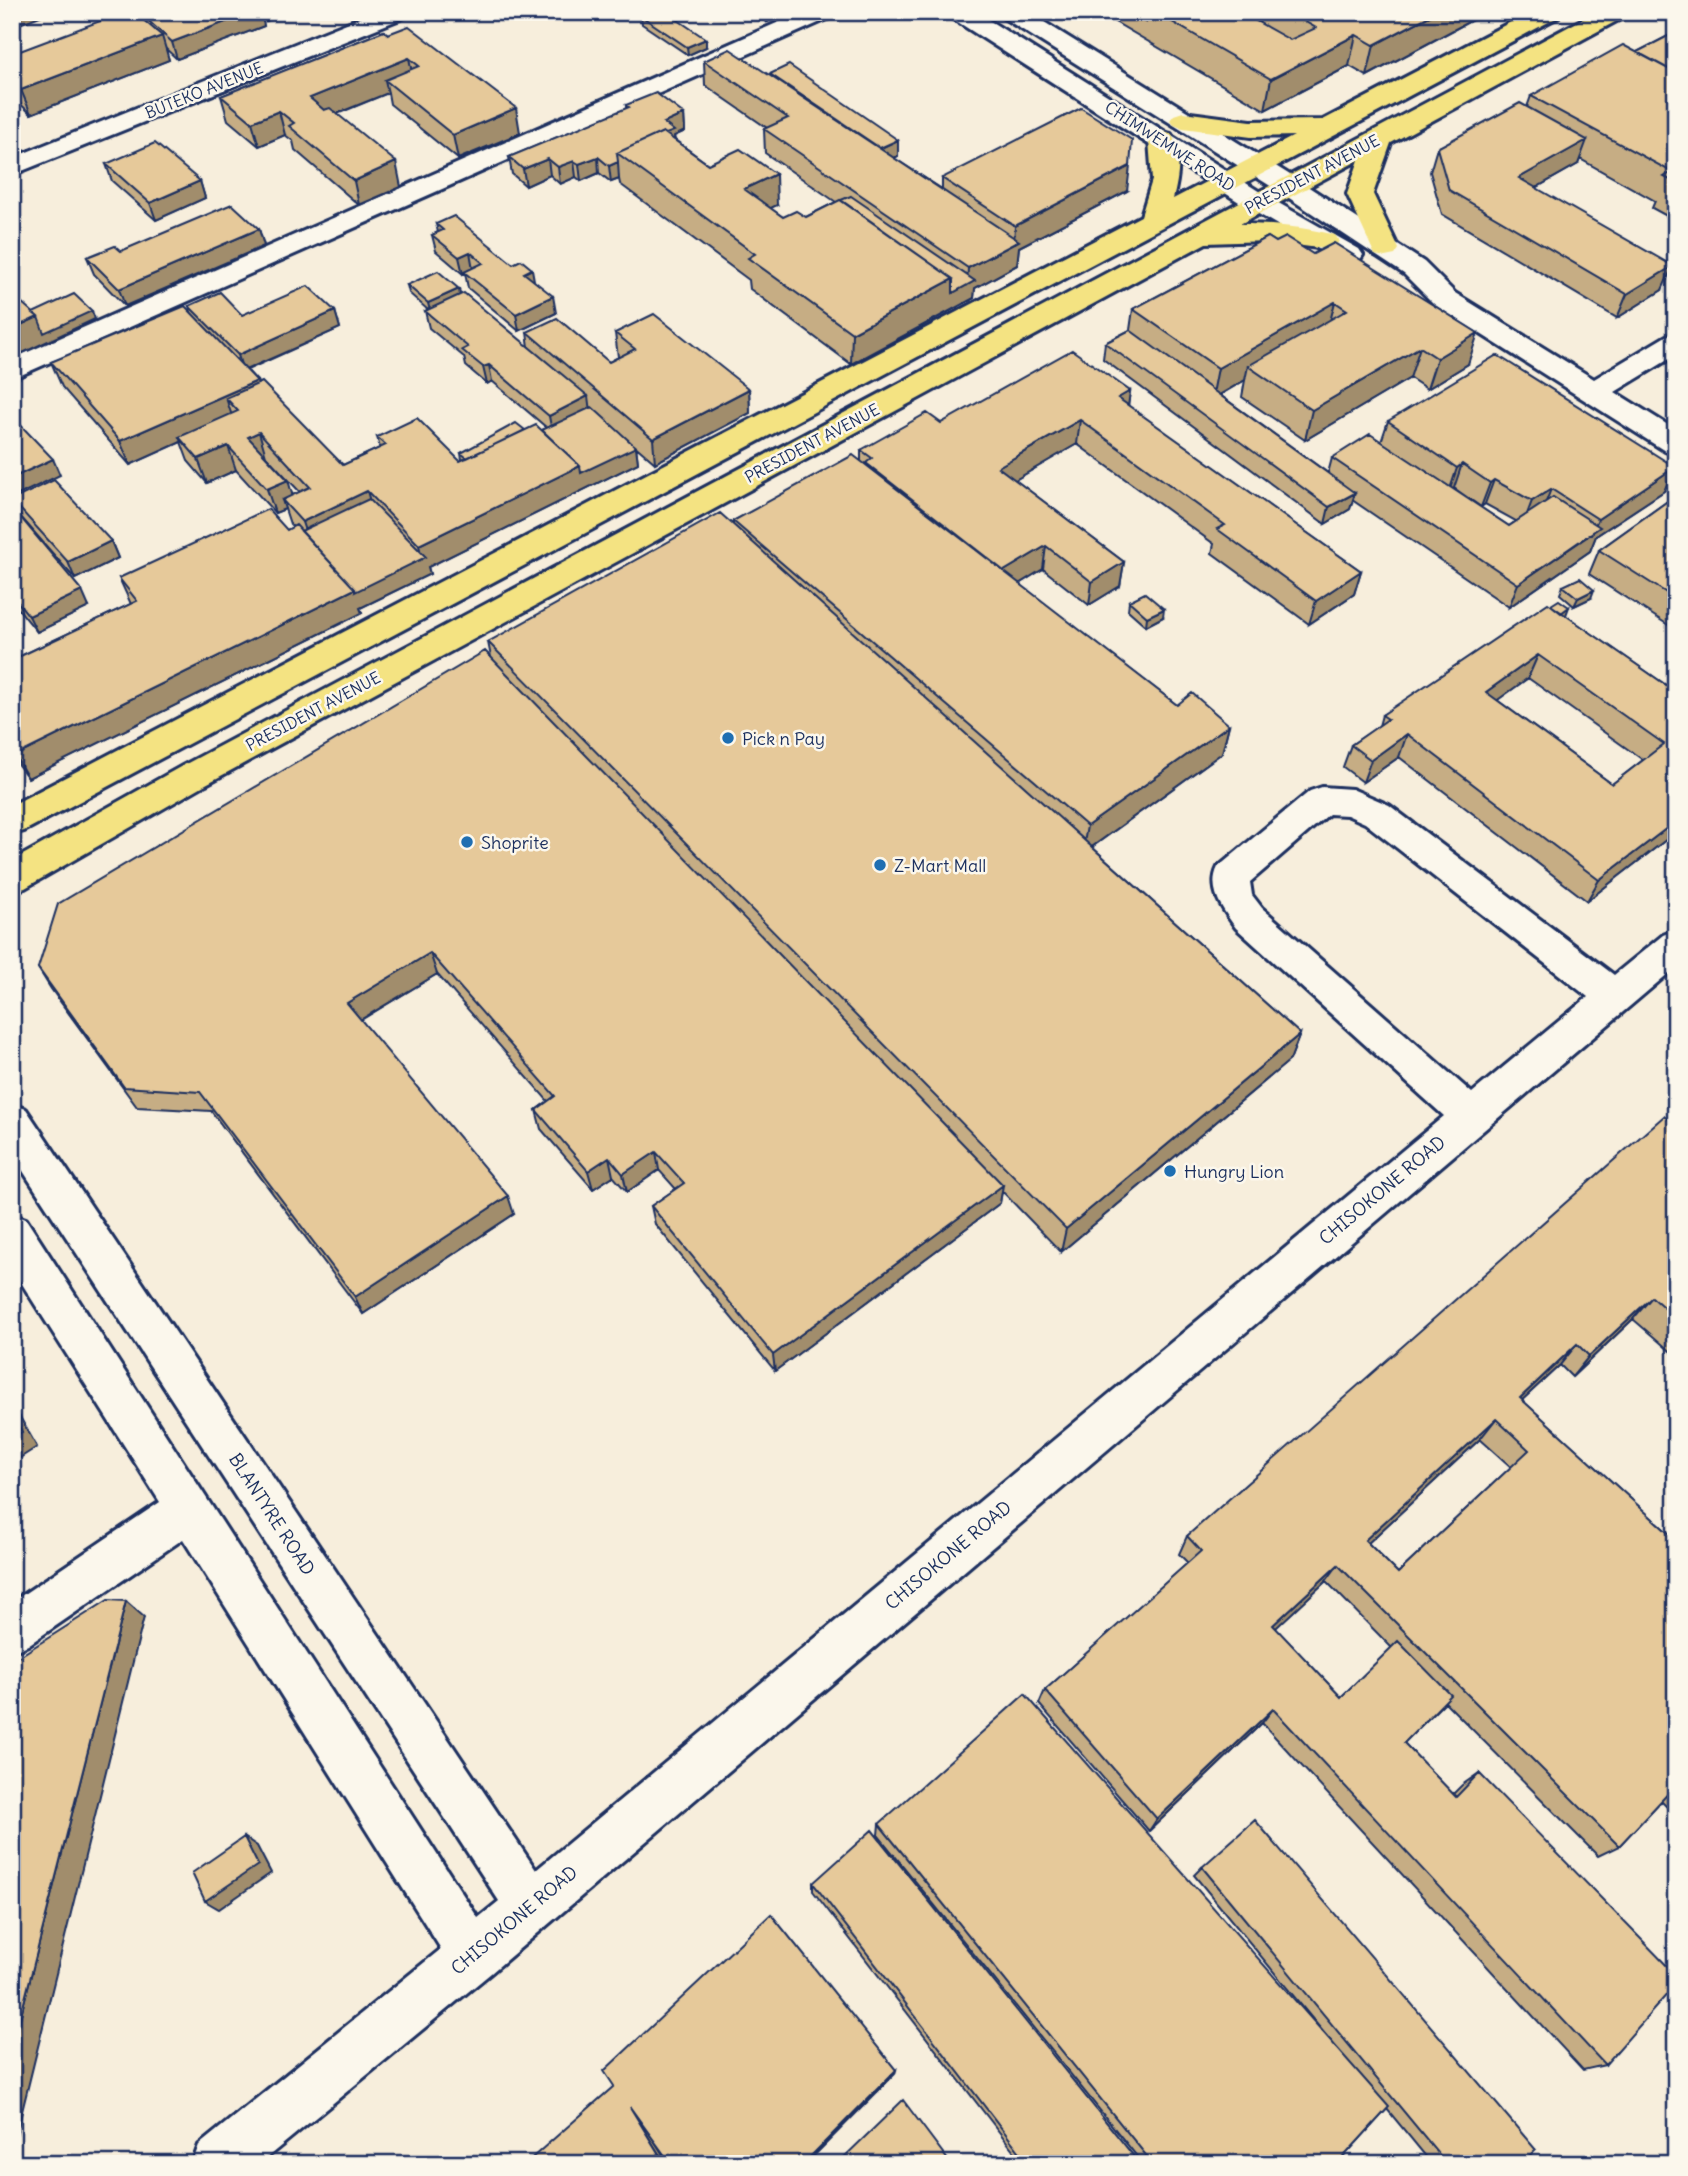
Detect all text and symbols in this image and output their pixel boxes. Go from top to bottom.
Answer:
street label: BUTEKO AVENUE [142,57,266,123]
street label: CHIMWEMWE ROAD [1101,97,1239,195]
street label: PRESIDENT AVENUE [1241,130,1383,218]
street label: PRESIDENT AVENUE [741,399,883,487]
street label: PRESIDENT AVENUE [242,667,384,755]
place label: Pick n Pay [742,727,825,750]
marker: Pick n Pay [720,730,736,746]
place label: Shoprite [481,831,549,854]
marker: Shoprite [459,834,475,850]
place label: Z-Mart Mall [894,854,986,877]
marker: Z-Mart Mall [872,857,888,873]
street label: CHISOKONE ROAD [1314,1130,1450,1250]
place label: Hungry Lion [1184,1160,1284,1183]
marker: Hungry Lion [1162,1163,1178,1179]
street label: BLANTYRE ROAD [224,1449,320,1579]
street label: CHISOKONE ROAD [880,1495,1016,1615]
street label: CHISOKONE ROAD [446,1860,582,1980]

